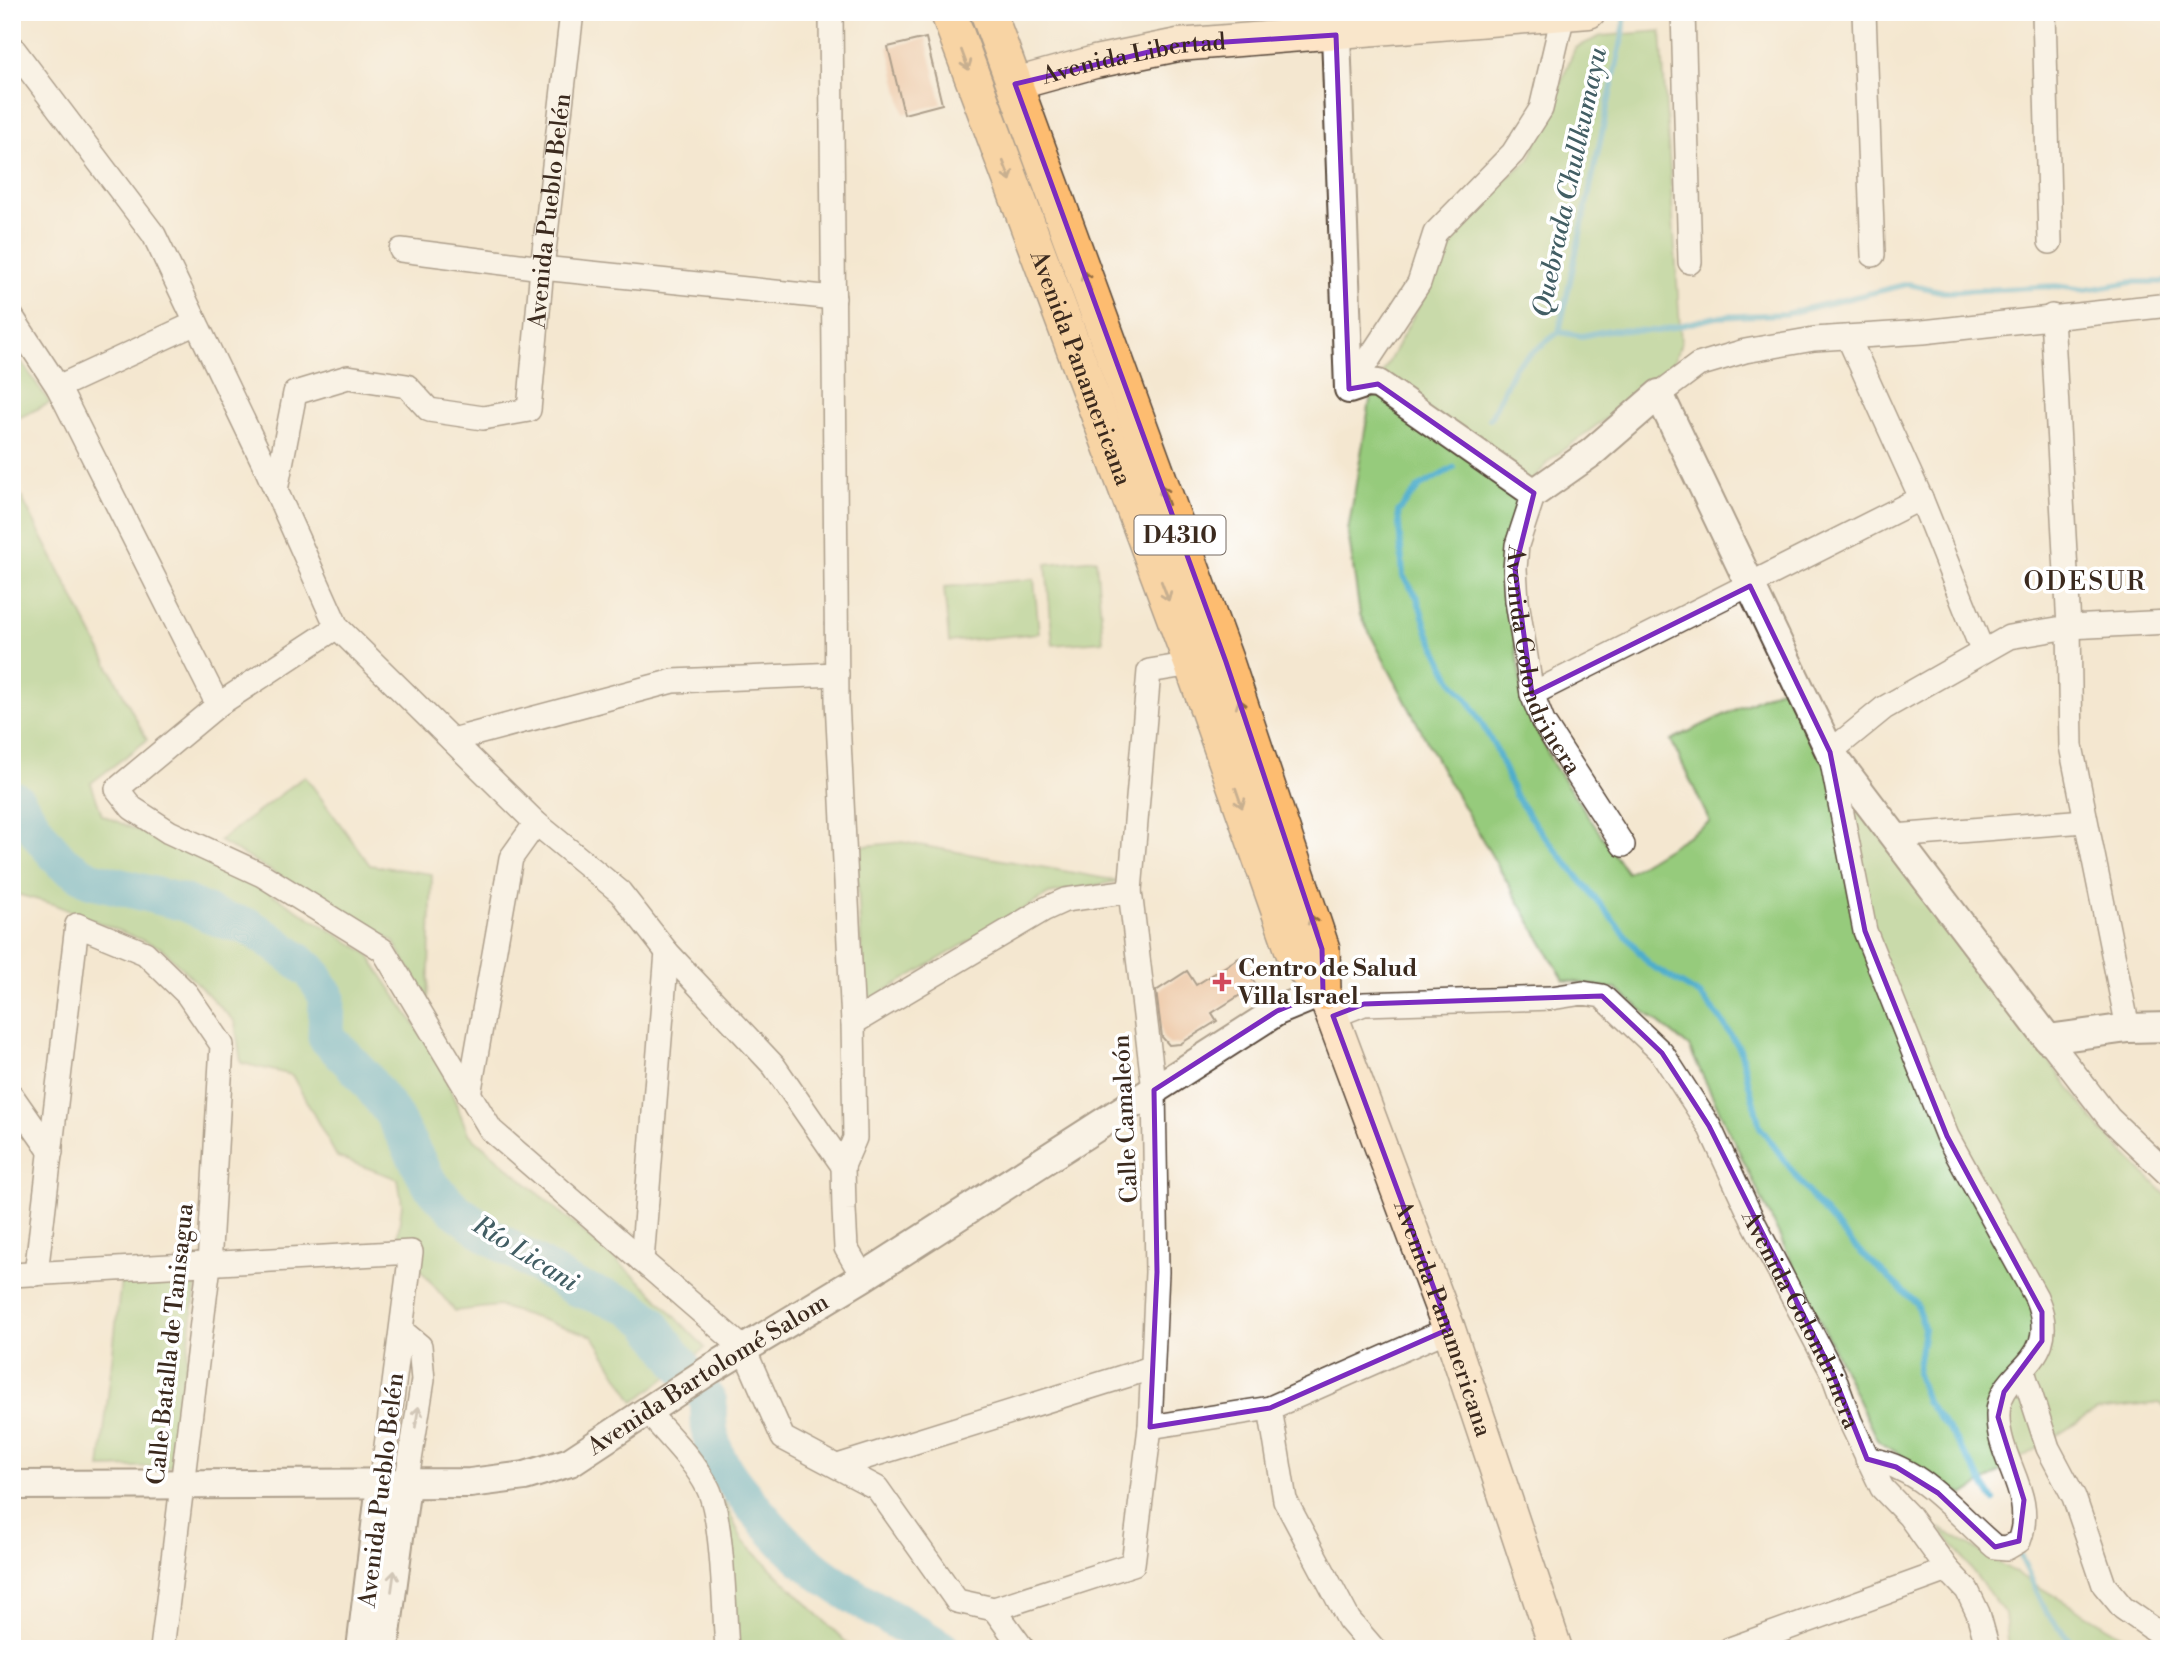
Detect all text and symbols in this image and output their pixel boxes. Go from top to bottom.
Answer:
street label: Avenida Libertad [1038,27,1227,92]
water label: Quebrada Chullkumayu [1526,44,1614,320]
one-way arrow [960,48,973,70]
street label: Avenida Pueblo Belén [522,92,578,331]
one-way arrow [1002,160,1014,182]
street label: Avenida Panamericana [1022,246,1138,491]
one-way arrow [1080,271,1092,293]
one-way arrow [1157,484,1170,506]
road number: D4310 [1134,516,1226,554]
street label: Avenida Golondrinera [1499,543,1588,781]
district label: ODESUR [2024,566,2146,598]
one-way arrow [1159,579,1172,601]
one-way arrow [1235,698,1247,720]
one-way arrow [1234,787,1246,809]
one-way arrow [1307,914,1319,936]
place label: Centro de Salud Villa Israel [1237,954,1417,1012]
marker: Centro de Salud Villa Israel [1212,972,1232,992]
street label: Calle Camaleón [1107,1034,1145,1204]
street label: Avenida Panamericana [1386,1196,1498,1442]
street label: Calle Batalla de Tanisagua [141,1201,201,1486]
street label: Avenida Golondrinera [1734,1205,1866,1435]
water label: Río Licani [466,1208,585,1299]
street label: Avenida Bartolomé Salom [581,1287,834,1463]
street label: Avenida Pueblo Belén [353,1371,411,1610]
one-way arrow [411,1406,424,1429]
one-way arrow [387,1570,400,1593]

